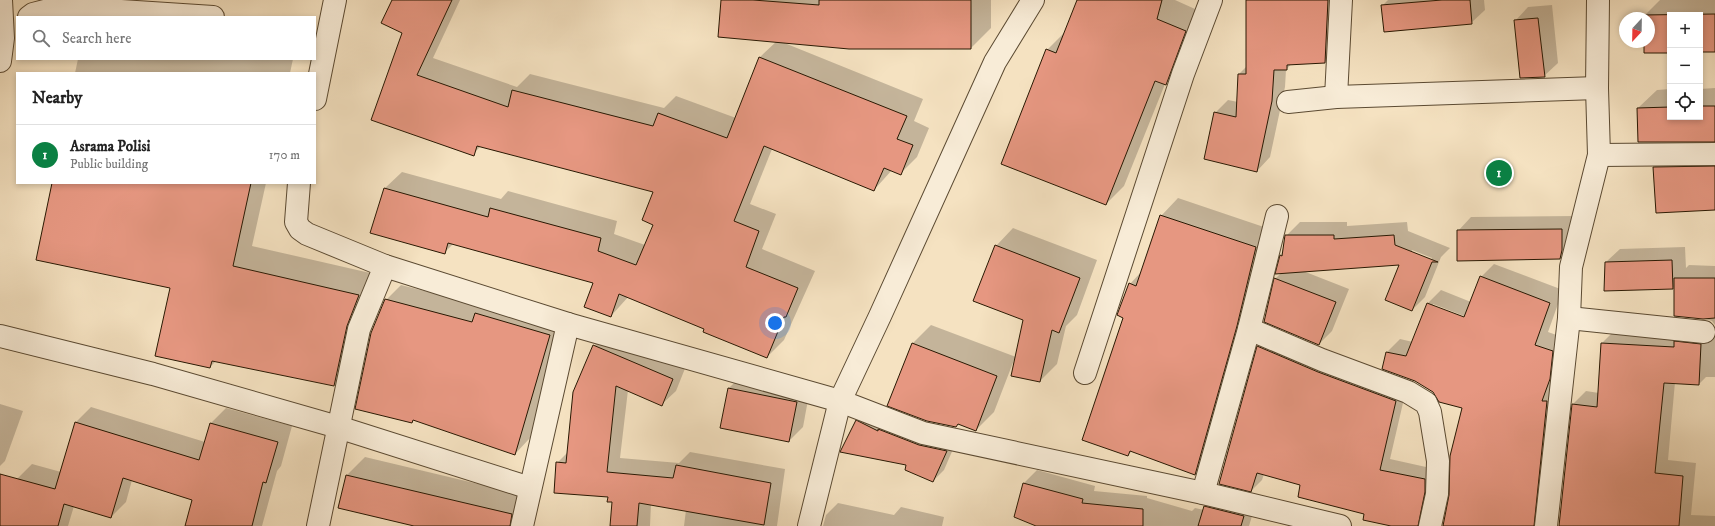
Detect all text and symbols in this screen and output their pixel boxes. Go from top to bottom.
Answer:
north arrow [1619,12,1655,48]
map controls [1667,12,1703,120]
button: + [1667,12,1703,48]
search box [16,16,316,60]
icon: search [30,27,52,49]
text: Search here [62,29,131,48]
button: − [1667,48,1703,84]
button: locate [1667,84,1703,120]
text: Nearby [32,87,82,109]
text: Asrama Polisi [70,137,150,156]
text: 1 [43,147,47,163]
text: 170 m [269,147,300,163]
text: Public building [70,156,148,172]
pin: 1 [1486,158,1512,188]
your location [765,313,785,333]

